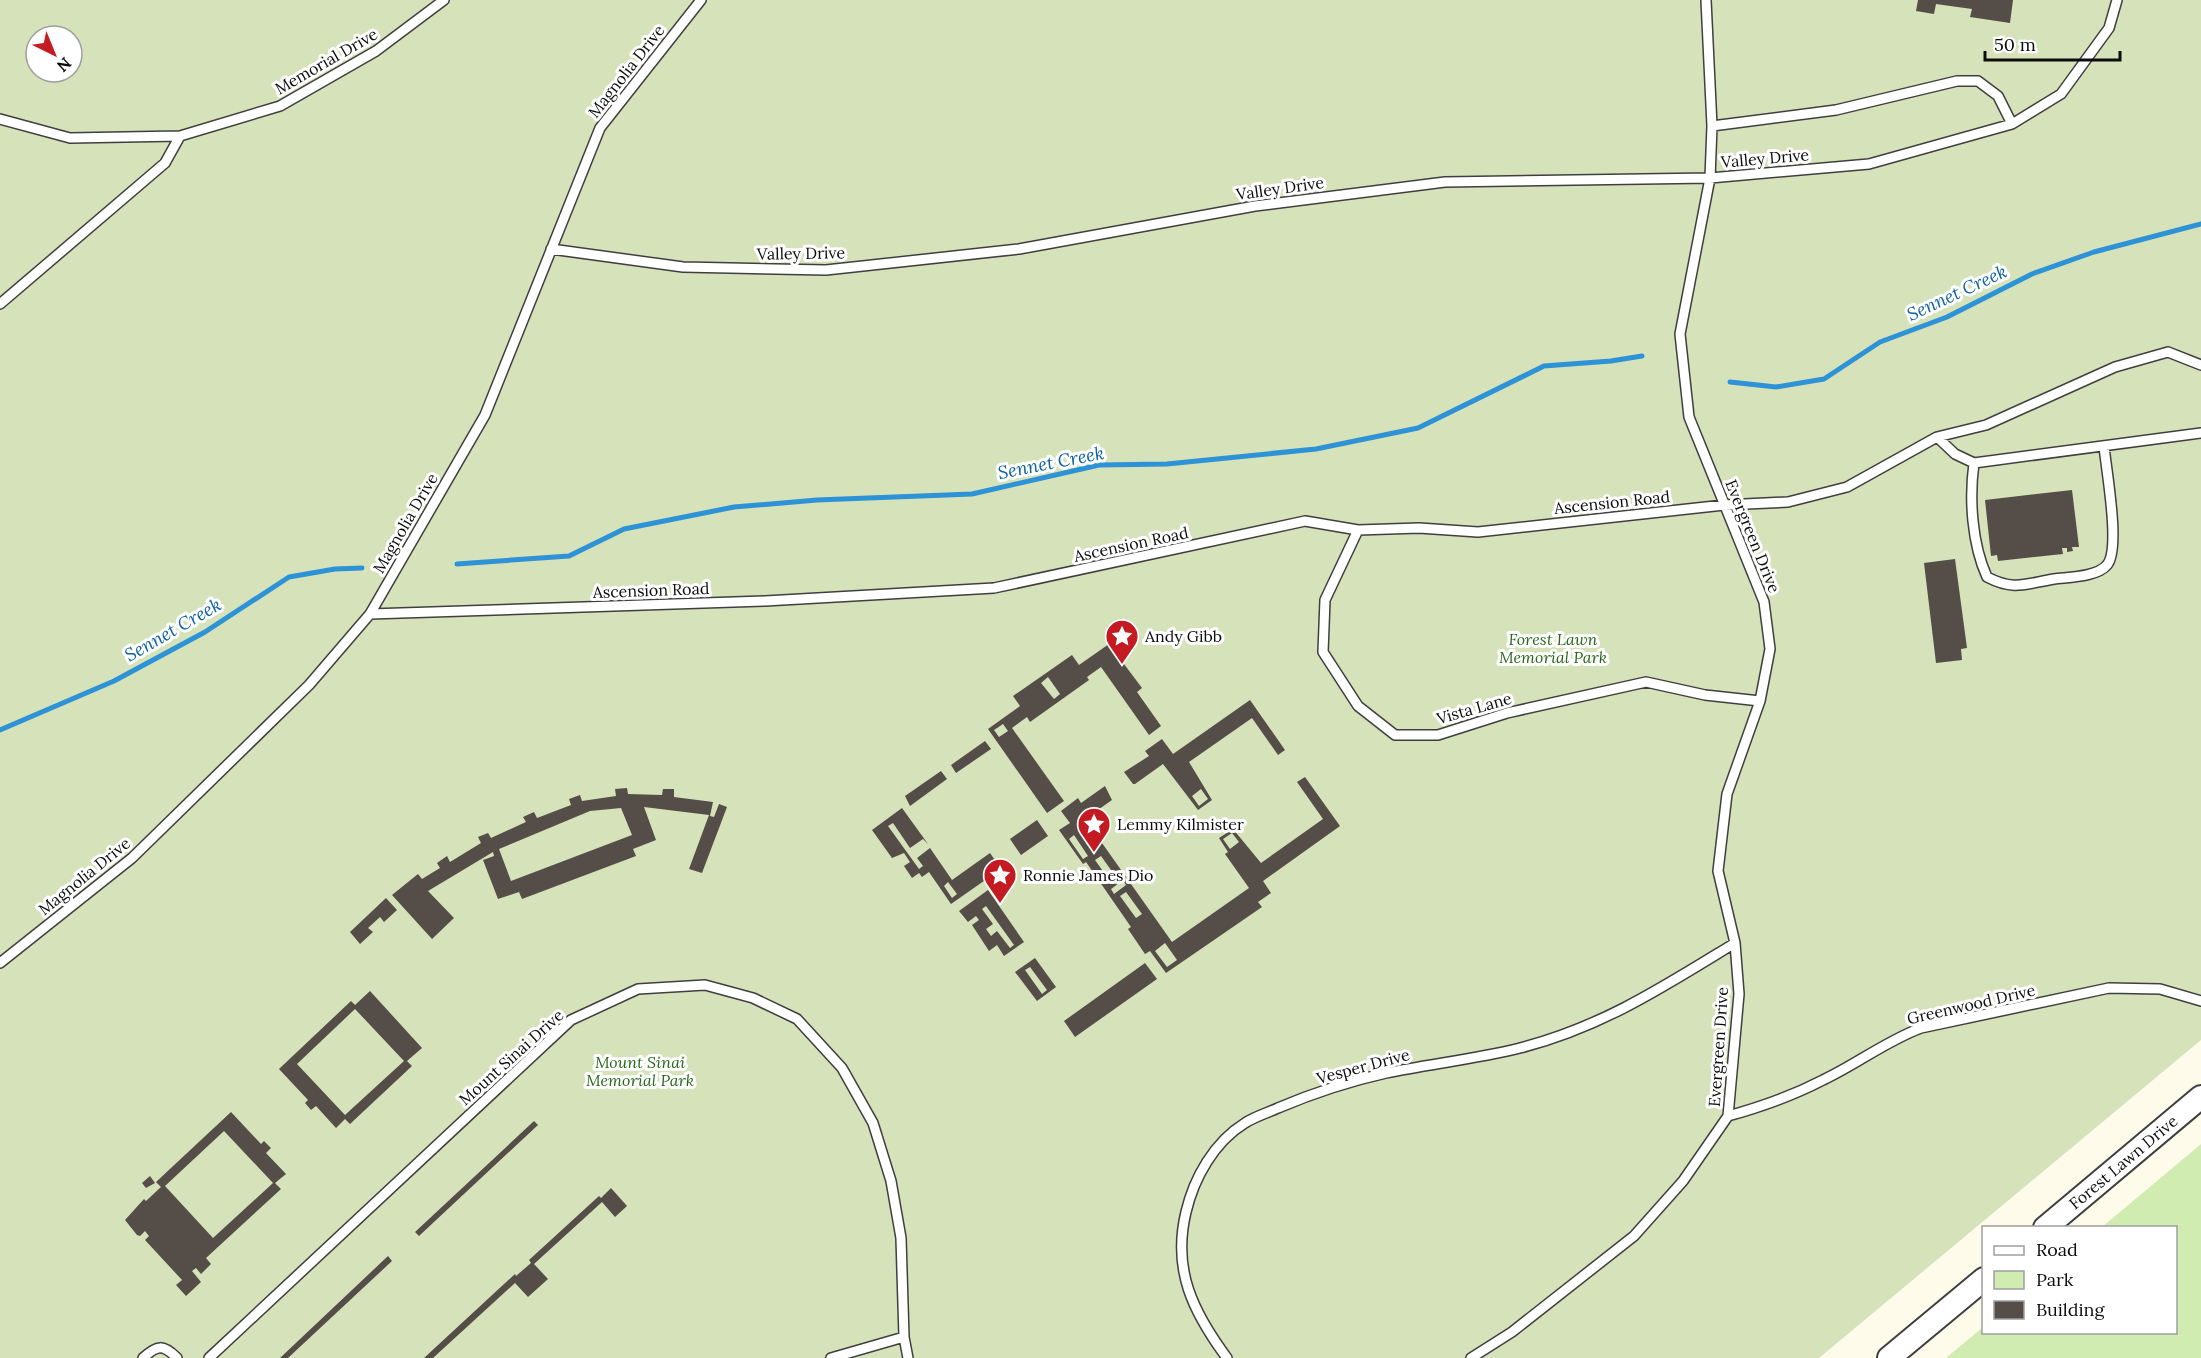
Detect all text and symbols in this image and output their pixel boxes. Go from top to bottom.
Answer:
street label: Magnolia Drive [584,20,669,121]
street label: Memorial Drive [271,23,381,98]
north arrow [24,24,84,84]
scale bar [1985,24,2120,62]
text: 50 m [1994,33,2036,56]
text: N [53,53,76,77]
street label: Valley Drive [1719,144,1810,172]
street label: Valley Drive [1234,172,1325,204]
street label: Valley Drive [756,242,846,264]
water label: Sennet Creek [1903,259,2010,326]
water label: Sennet Creek [996,441,1106,484]
street label: Magnolia Drive [368,469,442,577]
street label: Evergreen Drive [1721,477,1785,596]
street label: Ascension Road [1552,486,1671,518]
street label: Ascension Road [1071,522,1190,566]
street label: Ascension Road [591,578,710,602]
water label: Sennet Creek [120,593,225,666]
place icon: Andy Gibb [1104,618,1140,665]
place label: Andy Gibb [1144,626,1222,646]
park label: Forest Lawn Memorial Park [1499,629,1607,667]
street label: Vista Lane [1433,688,1514,729]
place icon: Lemmy Kilmister [1076,806,1112,853]
place label: Lemmy Kilmister [1117,814,1244,834]
street label: Magnolia Drive [34,833,134,919]
place icon: Ronnie James Dio [982,857,1018,904]
place label: Ronnie James Dio [1023,865,1153,885]
street label: Greenwood Drive [1905,979,2037,1028]
street label: Evergreen Drive [1704,986,1732,1108]
street label: Mount Sinai Drive [455,1005,568,1109]
street label: Vesper Drive [1313,1044,1412,1088]
park label: Mount Sinai Memorial Park [586,1052,694,1090]
street label: Forest Lawn Drive [2065,1111,2182,1213]
legend [1982,1226,2177,1334]
text: Road [2036,1238,2078,1261]
text: Park [2036,1268,2074,1291]
text: Building [2036,1298,2106,1321]

